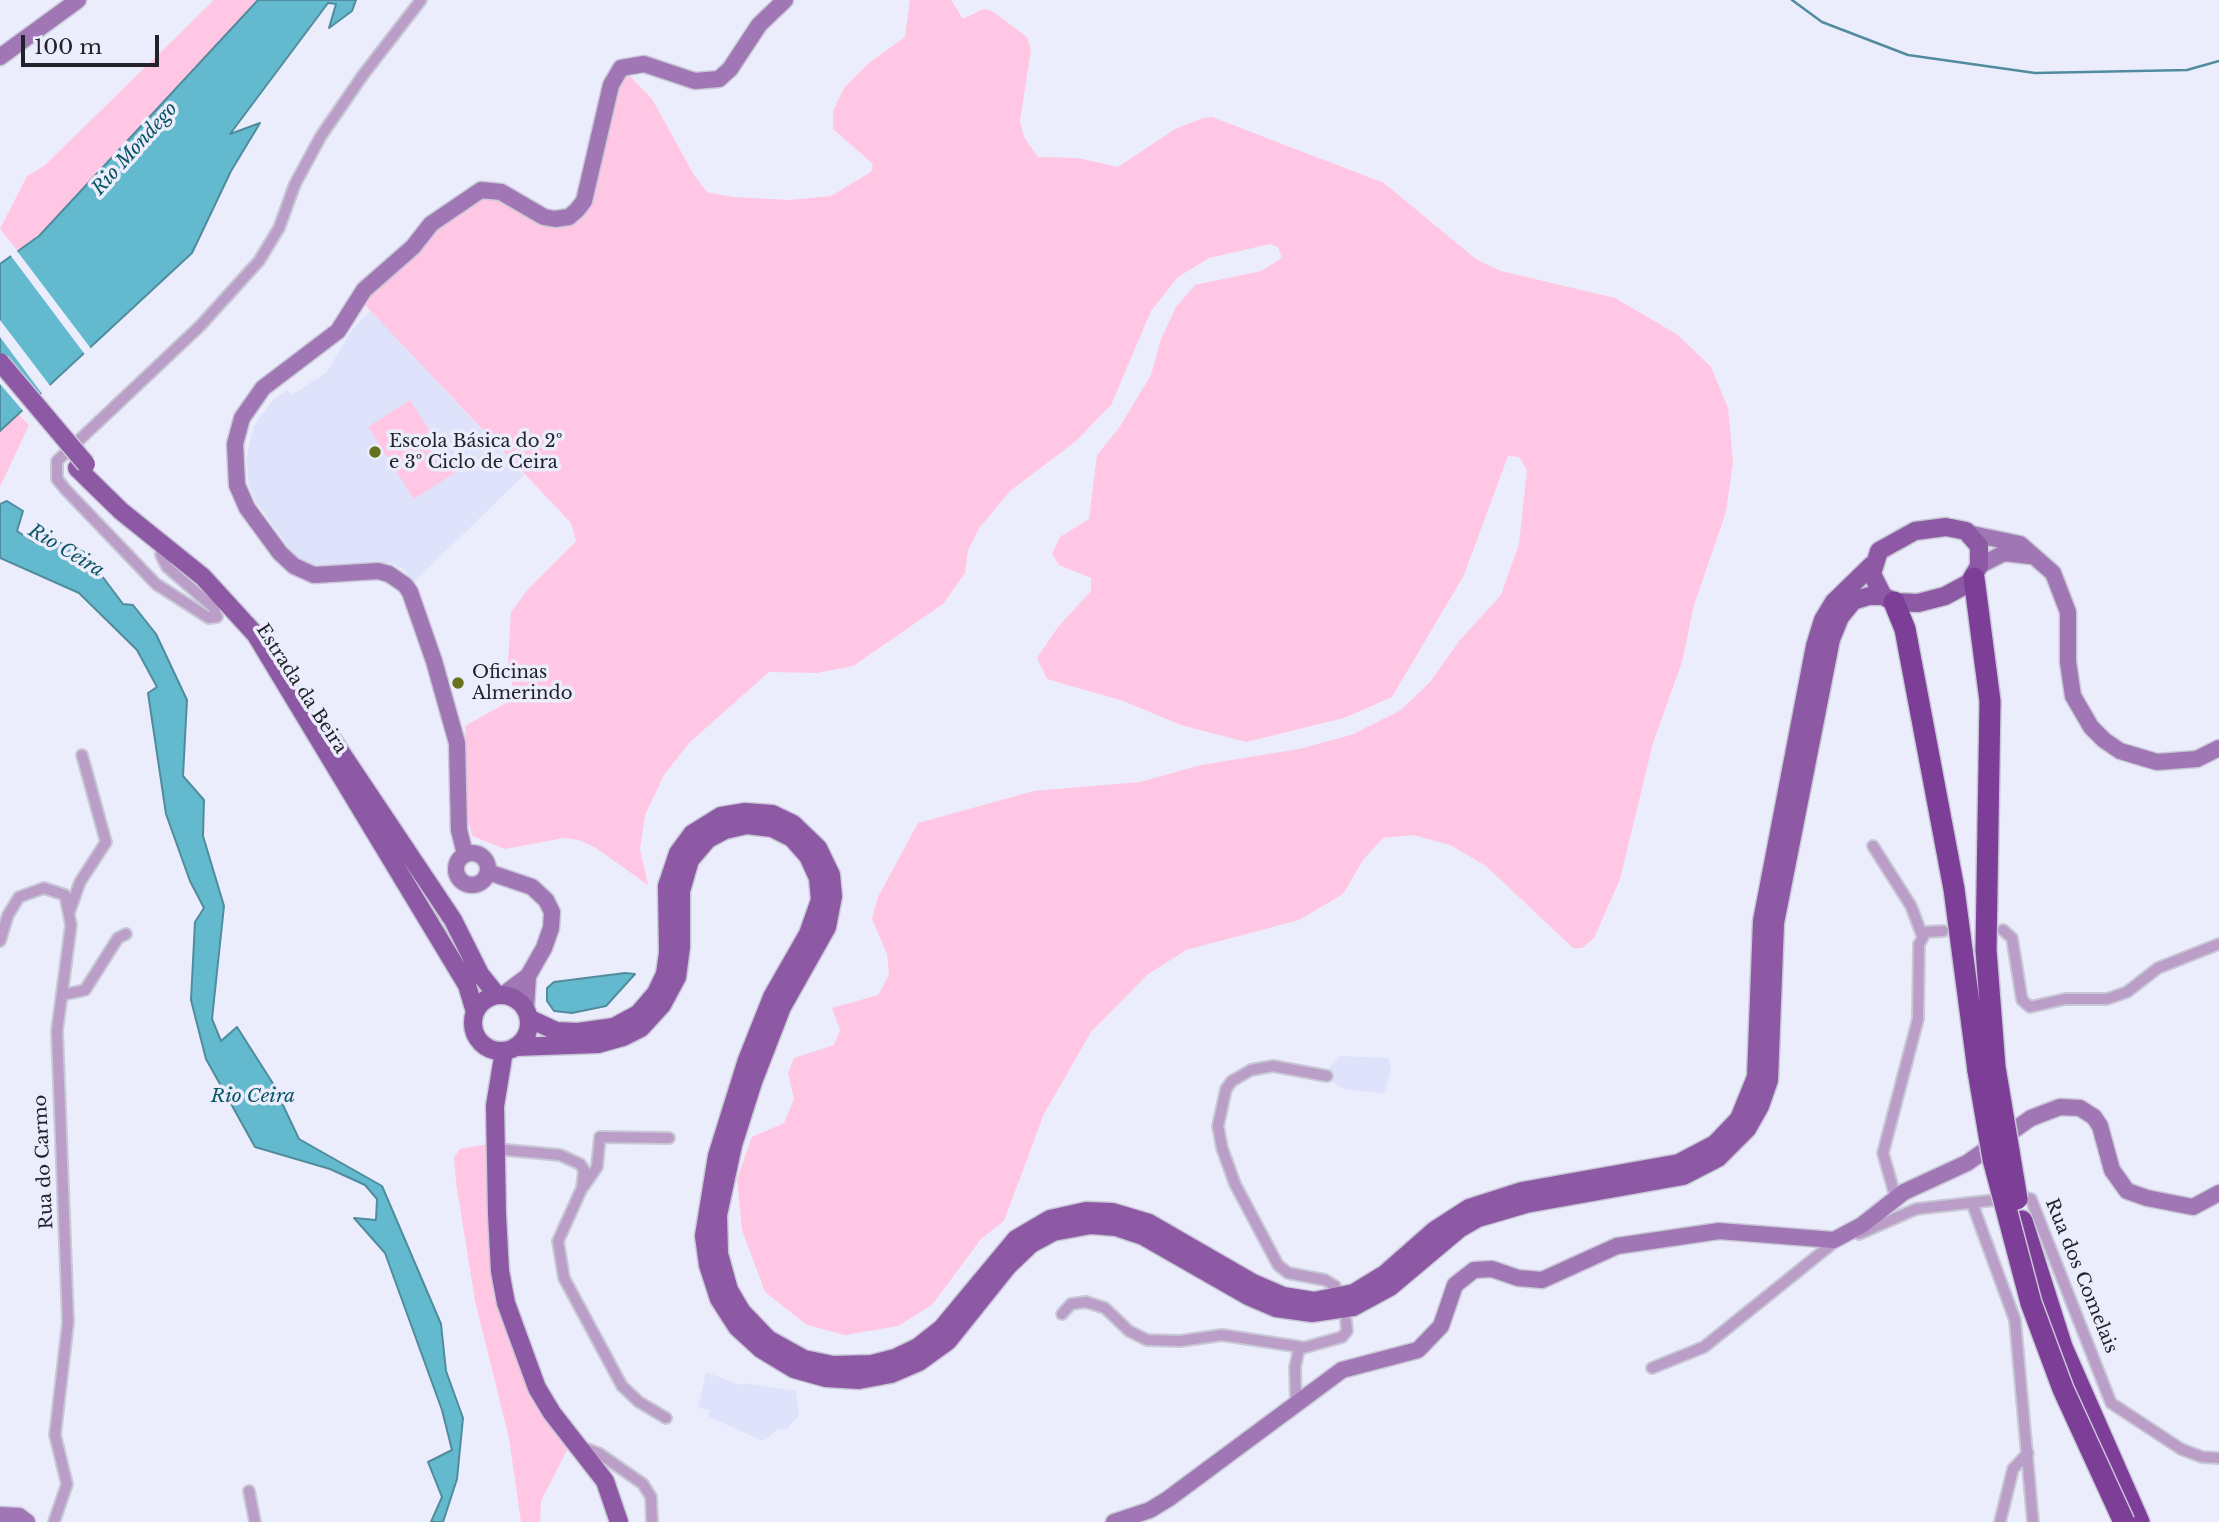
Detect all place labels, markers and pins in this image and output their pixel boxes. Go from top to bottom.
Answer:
place label: Escola Básica do 2º e 3º Ciclo de Ceira [389,431,563,474]
marker: Escola Básica do 2º e 3º Ciclo de Ceira [367,444,383,460]
place label: Oficinas Almerindo [472,662,572,704]
marker: Oficinas Almerindo [450,675,466,691]

